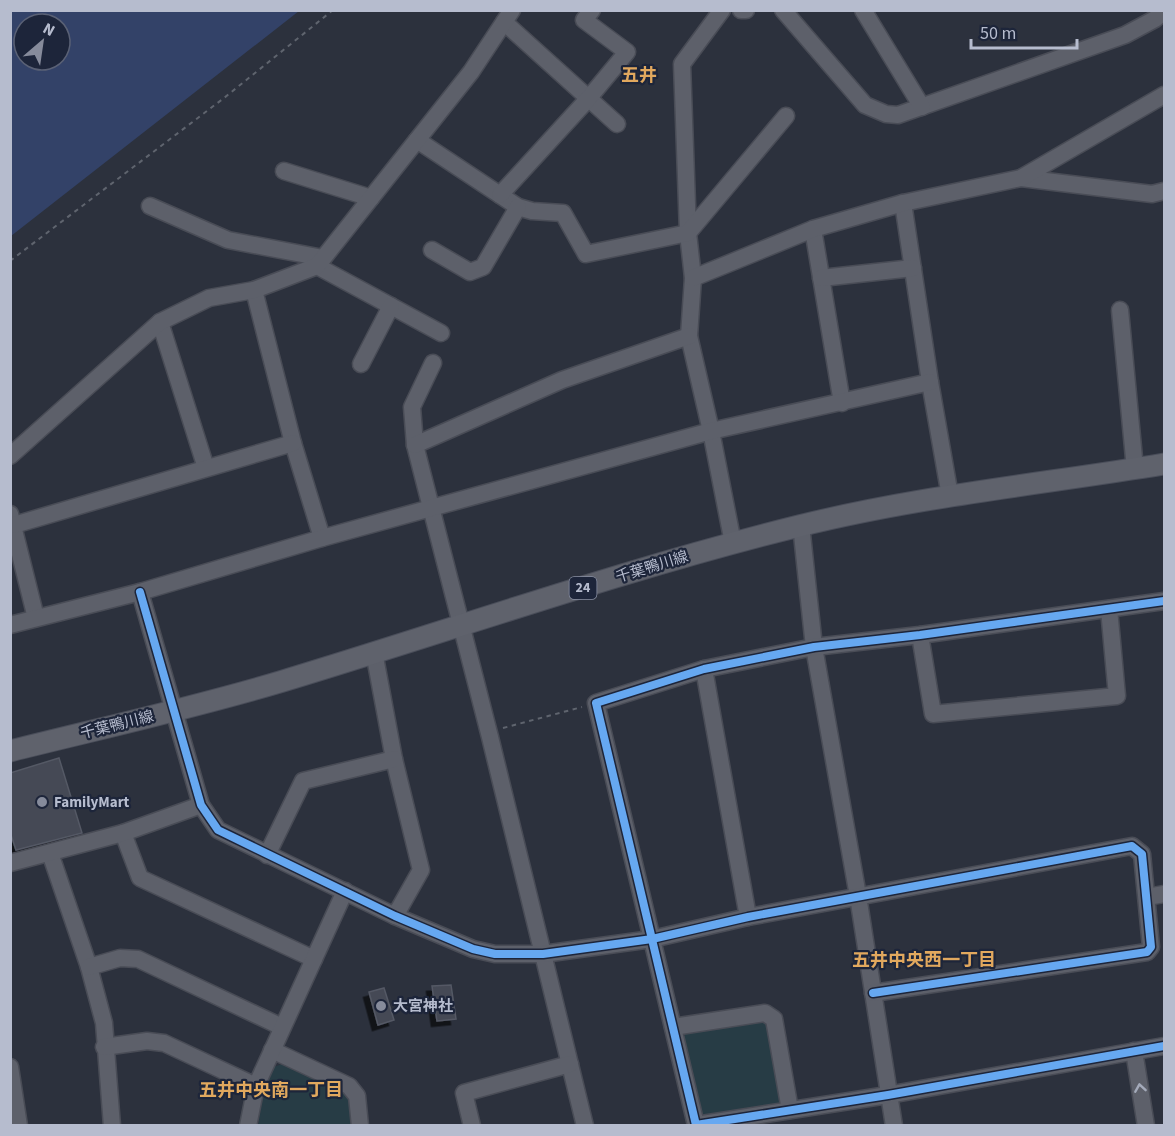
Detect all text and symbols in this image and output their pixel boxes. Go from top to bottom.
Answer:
north arrow [12,12,72,72]
scale bar [971,12,1078,50]
text: N [39,18,59,42]
text: 50 m [980,21,1016,46]
district label: 五井 [621,63,657,88]
street label: 千葉鴨川線 [613,546,691,588]
road number: 24 [570,577,596,599]
street label: 千葉鴨川線 [78,706,156,744]
place label: FamilyMart [54,792,130,813]
marker: FamilyMart [35,795,49,809]
district label: 五井中央西一丁目 [852,948,996,973]
place label: 大宮神社 [393,996,453,1017]
marker: 大宮神社 [374,999,388,1013]
district label: 五井中央南一丁目 [199,1078,343,1103]
one-way arrow [1134,1084,1146,1093]

